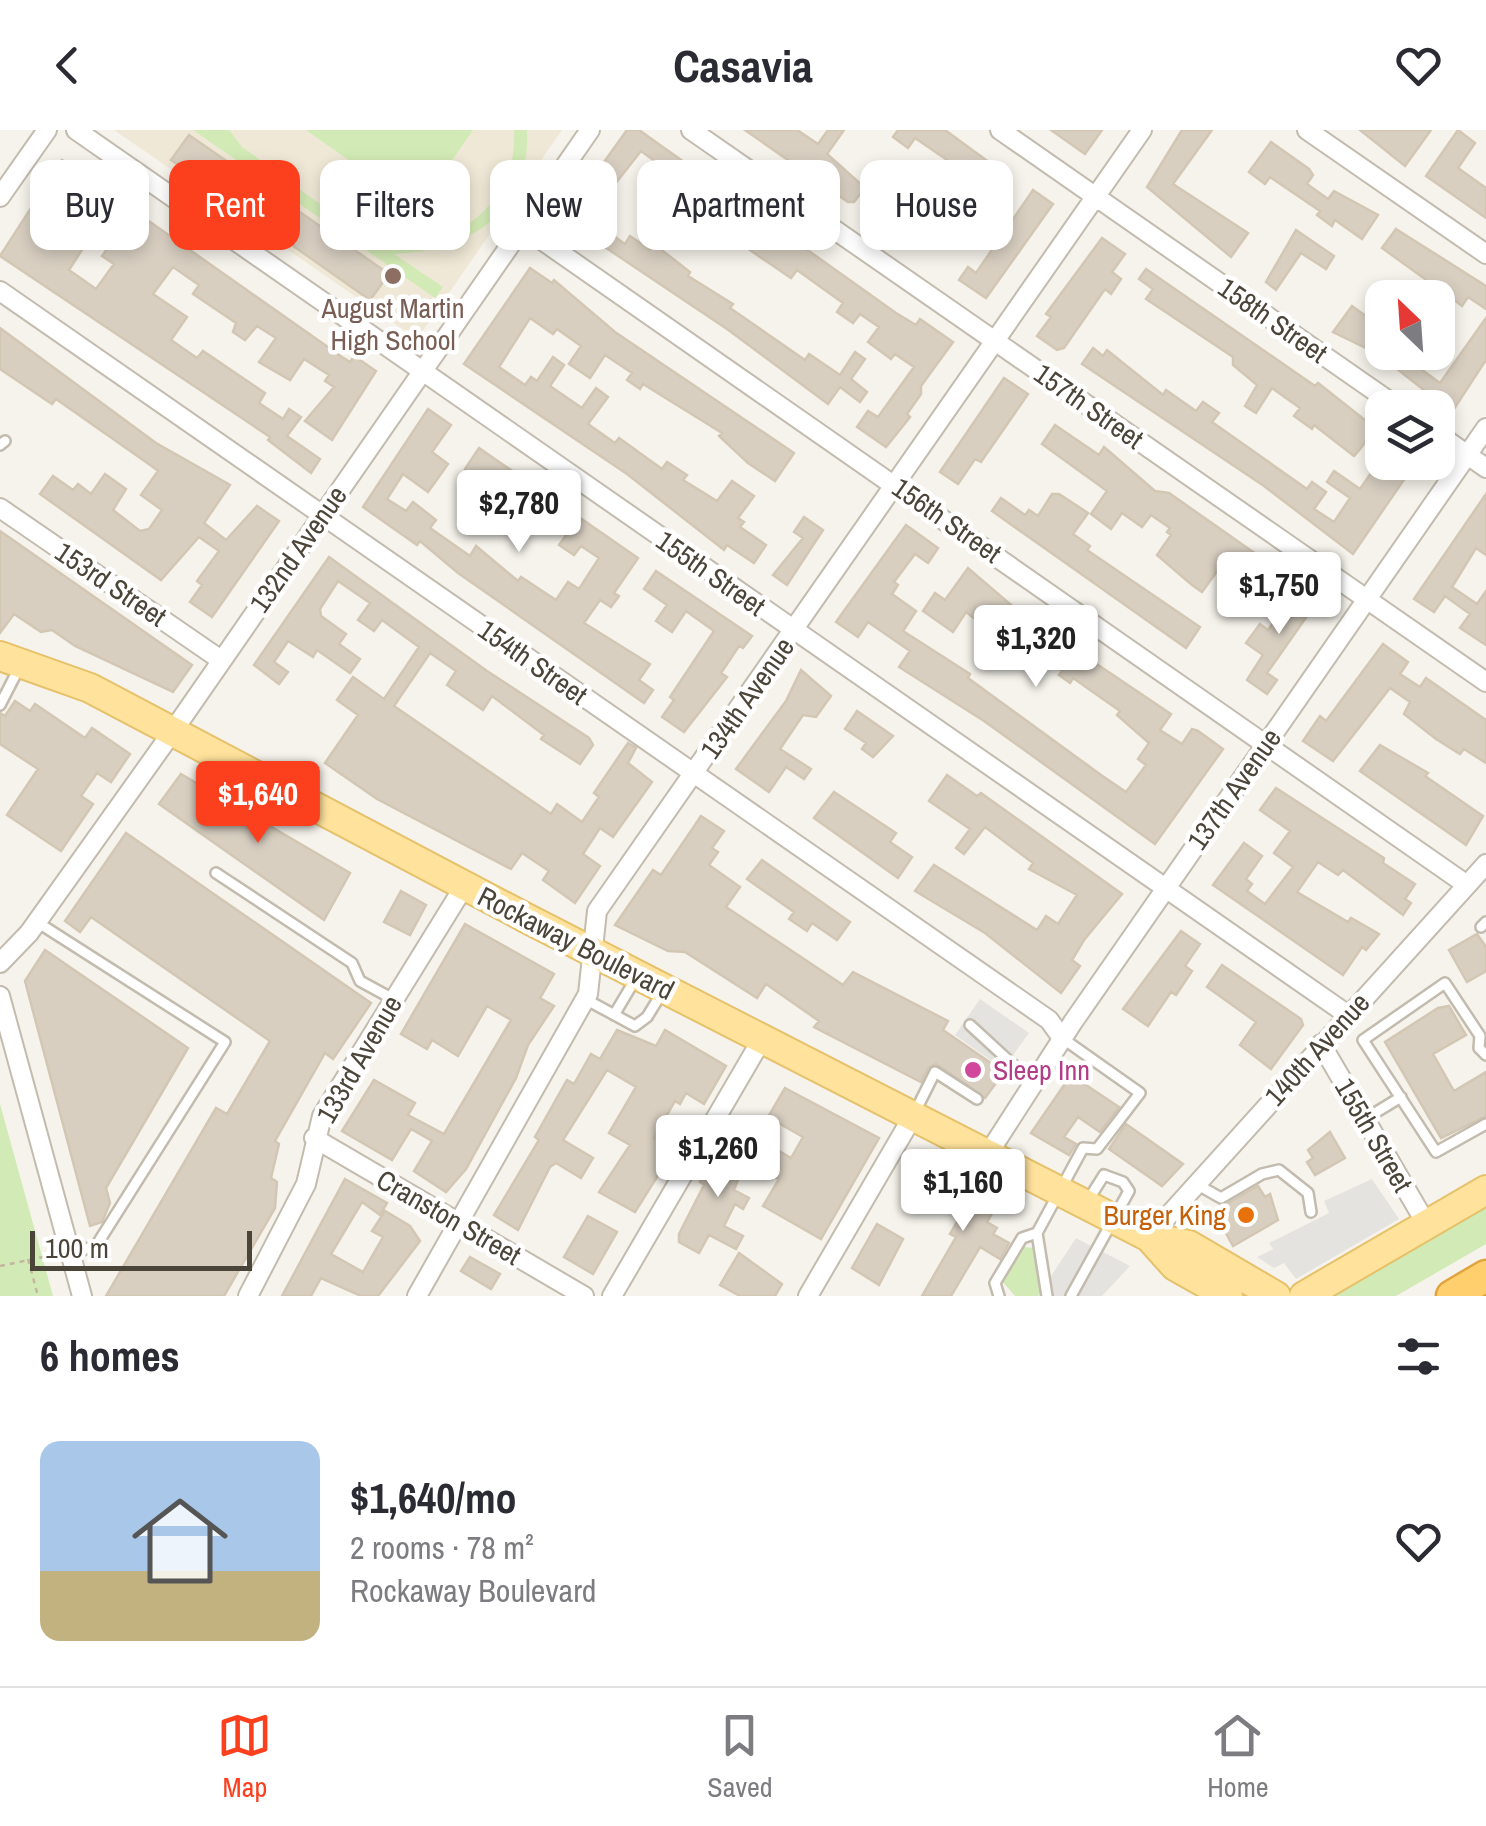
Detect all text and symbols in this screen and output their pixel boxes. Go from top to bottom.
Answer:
text: Casavia [673,35,813,96]
icon: back [40,38,95,93]
icon: heart [1391,38,1446,93]
chip: Buy [30,160,149,250]
chip: Rent [169,160,300,250]
chip: Filters [320,160,470,250]
chip: New [490,160,617,250]
chip: Apartment [637,160,840,250]
chip: House [860,160,1013,250]
marker: August Martin High School [382,265,404,287]
street label: 158th Street [1211,269,1335,371]
north arrow [1365,280,1455,370]
map controls [1365,280,1455,480]
place label: August Martin High School [321,289,464,359]
street label: 157th Street [1027,355,1151,457]
button: layers [1365,390,1455,480]
street label: 156th Street [885,469,1009,571]
pin: $2,780 [438,470,600,555]
street label: 132nd Avenue [240,478,356,620]
text: $2,780 [479,481,559,524]
street label: 155th Street [649,522,773,624]
street label: 153rd Street [48,533,174,635]
pin: $1,750 [1198,552,1360,637]
text: $1,750 [1239,563,1319,606]
pin: $1,320 [955,605,1117,690]
street label: 154th Street [471,611,595,713]
text: $1,320 [996,616,1076,659]
street label: 134th Avenue [691,630,803,766]
street label: 137th Avenue [1178,721,1290,857]
pin: $1,640 [177,761,339,846]
text: $1,640 [218,772,298,815]
street label: Rockaway Boulevard [471,877,681,1009]
street label: 140th Avenue [1256,984,1378,1114]
street label: 133rd Avenue [307,988,411,1130]
place label: Sleep Inn [993,1051,1090,1089]
marker: Sleep Inn [962,1059,984,1081]
street label: 155th Street [1326,1071,1422,1199]
pin: $1,260 [637,1115,799,1200]
text: $1,260 [678,1126,758,1169]
pin: $1,160 [882,1149,1044,1234]
street label: Cranston Street [370,1160,528,1274]
text: $1,160 [923,1160,1003,1203]
place label: Burger King [1103,1196,1226,1234]
marker: Burger King [1235,1204,1257,1226]
scale bar [30,1226,252,1270]
text: 100 m [45,1229,109,1267]
text: 6 homes [40,1328,180,1384]
icon: filters [1391,1329,1446,1384]
text: $1,640/mo [350,1470,517,1526]
icon: home [120,1481,240,1601]
icon: heart [1391,1514,1446,1569]
text: 2 rooms · 78 m² [350,1526,534,1569]
text: Rockaway Boulevard [350,1569,596,1612]
tab: Map [217,1708,272,1806]
tab: Saved [707,1708,772,1806]
tab: Home [1207,1708,1269,1806]

